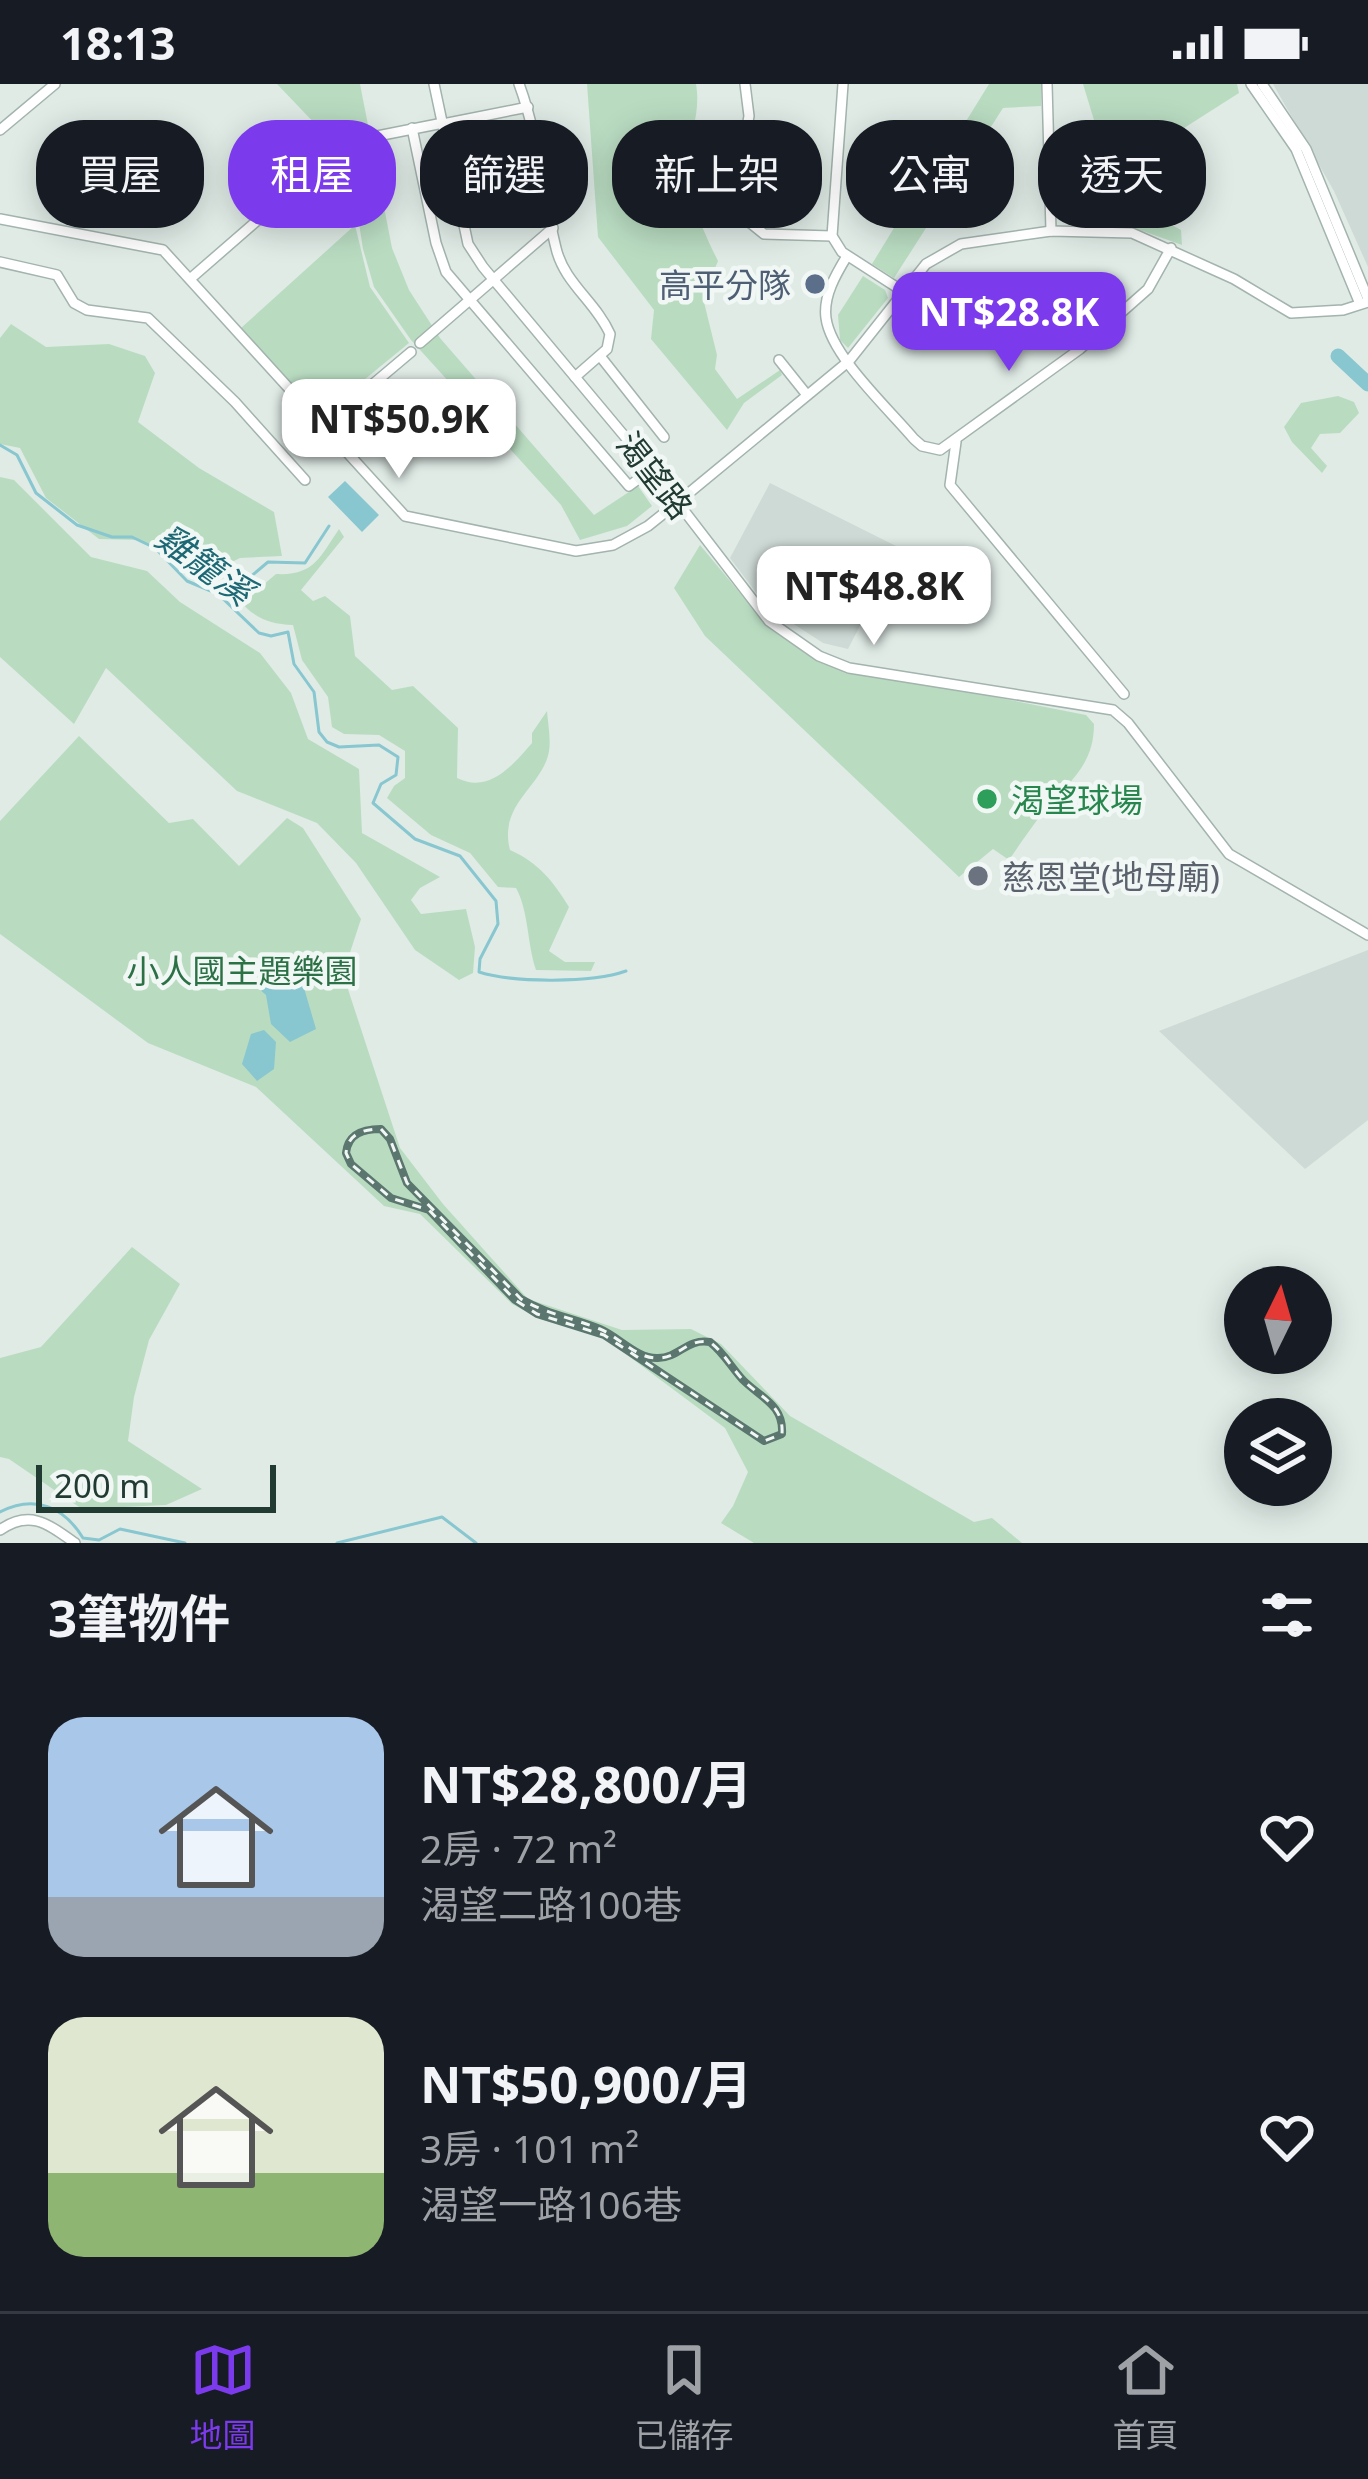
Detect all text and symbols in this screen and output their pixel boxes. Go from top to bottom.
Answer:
text: 18:13 [60,12,176,73]
chip: 買屋 [36,120,204,228]
chip: 租屋 [228,120,396,228]
chip: 篩選 [420,120,588,228]
chip: 新上架 [612,120,822,228]
chip: 公寓 [846,120,1014,228]
chip: 透天 [1038,120,1206,228]
place label: 高平分隊 [659,262,791,307]
marker: 高平分隊 [802,271,828,297]
pin: NT$28.8K [885,272,1133,374]
text: NT$28.8K [919,284,1099,337]
pin: NT$50.9K [275,379,523,481]
text: NT$50.9K [309,391,489,444]
street label: 渴望路 [607,422,703,528]
water label: 雞籠溪 [147,512,267,618]
pin: NT$48.8K [750,546,998,648]
text: NT$48.8K [784,558,964,611]
place label: 渴望球場 [1011,777,1143,822]
marker: 渴望球場 [974,786,1000,812]
place label: 慈恩堂(地母廟) [1002,854,1220,899]
marker: 慈恩堂(地母廟) [965,863,991,889]
park label: 小人國主題樂園 [127,948,358,993]
north arrow [1224,1266,1332,1374]
map controls [1224,1266,1332,1506]
button: layers [1224,1398,1332,1506]
scale bar [36,1459,276,1512]
text: 200 m [54,1463,150,1508]
text: 3筆物件 [48,1582,230,1652]
icon: filters [1254,1582,1320,1648]
text: NT$28,800/月 [420,1748,753,1818]
icon: home [144,1765,288,1909]
icon: heart [1254,1804,1320,1870]
text: 2房 · 72 m² [420,1821,617,1874]
text: 渴望二路100巷 [420,1877,682,1930]
text: NT$50,900/月 [420,2048,753,2118]
icon: home [144,2065,288,2209]
icon: heart [1254,2104,1320,2170]
text: 3房 · 101 m² [420,2121,639,2174]
text: 渴望一路106巷 [420,2177,682,2230]
tab: 地圖 [190,2337,256,2457]
tab: 已儲存 [635,2337,734,2457]
tab: 首頁 [1113,2337,1179,2457]

